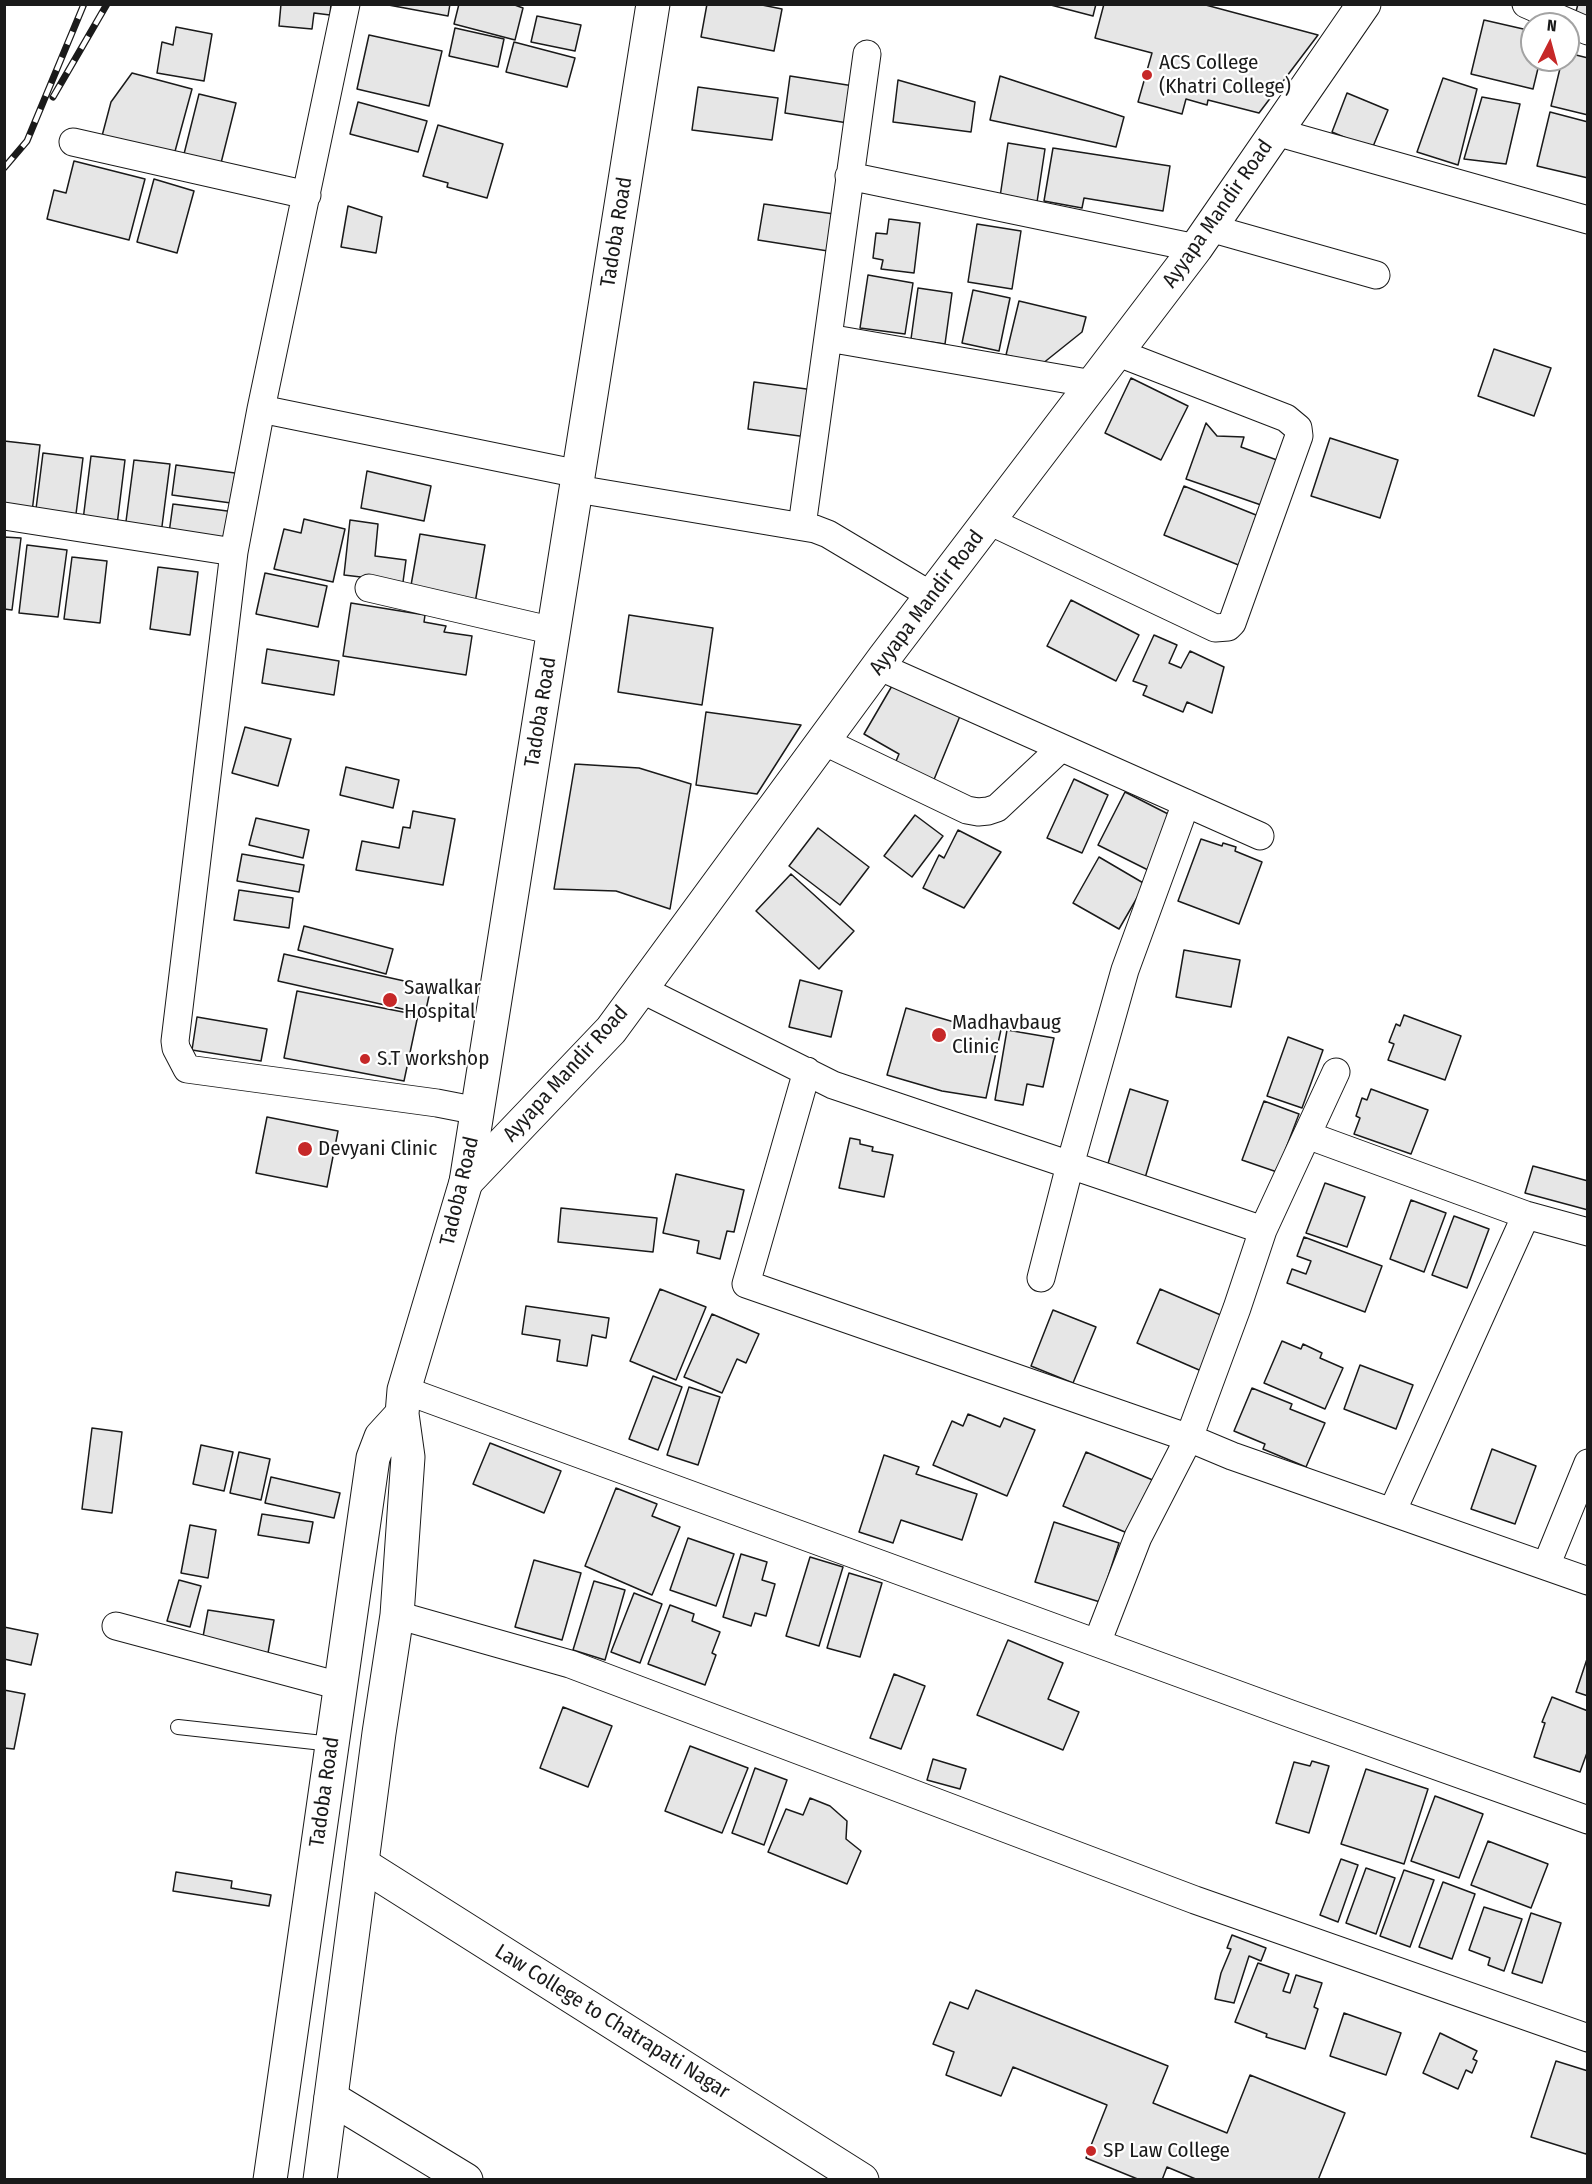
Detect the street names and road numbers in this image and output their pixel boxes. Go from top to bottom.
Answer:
street label: Ayyapa Mandir Road [1158,135,1278,293]
street label: Tadoba Road [596,175,638,289]
street label: Ayyapa Mandir Road [864,526,990,680]
street label: Tadoba Road [520,655,562,769]
street label: Ayyapa Mandir Road [498,1001,634,1147]
street label: Tadoba Road [435,1134,485,1248]
street label: Tadoba Road [305,1735,345,1849]
street label: Law College to Chatrapati Nagar [490,1939,734,2105]

